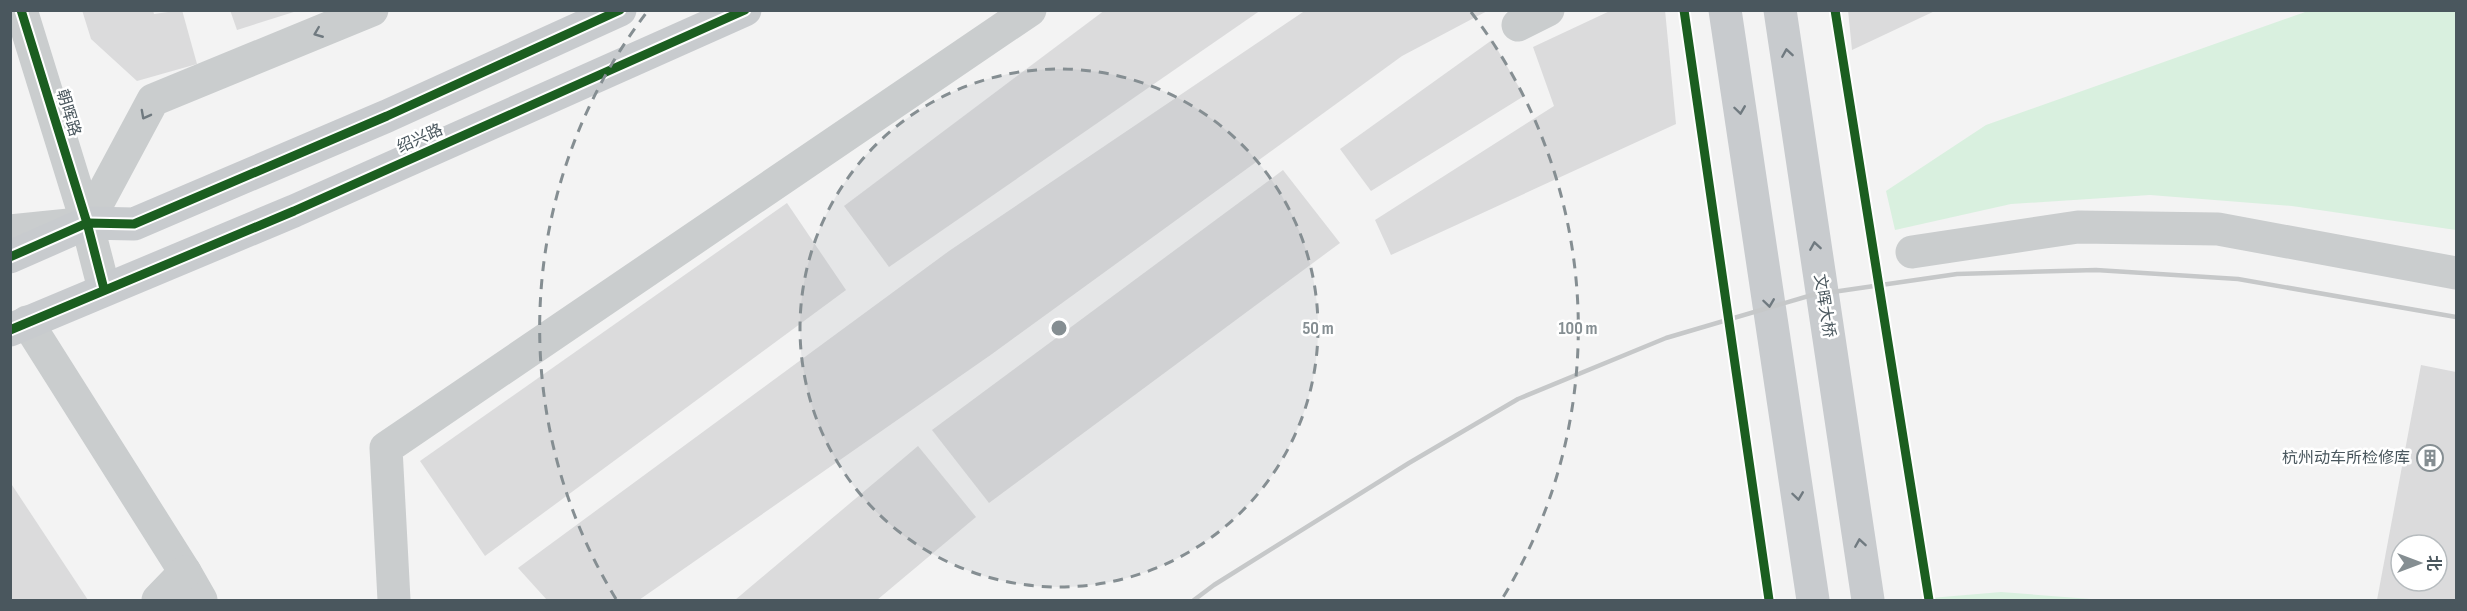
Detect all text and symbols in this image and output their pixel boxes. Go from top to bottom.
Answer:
one-way arrow [314,26,325,38]
one-way arrow [1781,48,1793,58]
street label: 朝晖路 [52,87,84,139]
one-way arrow [1734,105,1746,115]
one-way arrow [141,108,152,119]
street label: 绍兴路 [394,121,446,157]
one-way arrow [1810,241,1822,251]
street label: 文晖大桥 [1810,273,1838,339]
one-way arrow [1762,298,1774,307]
centre of rings [1049,318,1069,338]
text: 50 m [1302,318,1334,339]
text: 100 m [1559,318,1598,339]
building icon: 杭州动车所检修库 [2415,443,2445,473]
place label: 杭州动车所检修库 [2282,449,2410,468]
one-way arrow [1791,491,1803,500]
north arrow [2389,533,2449,593]
one-way arrow [1854,538,1866,547]
text: 北 [2423,555,2442,571]

